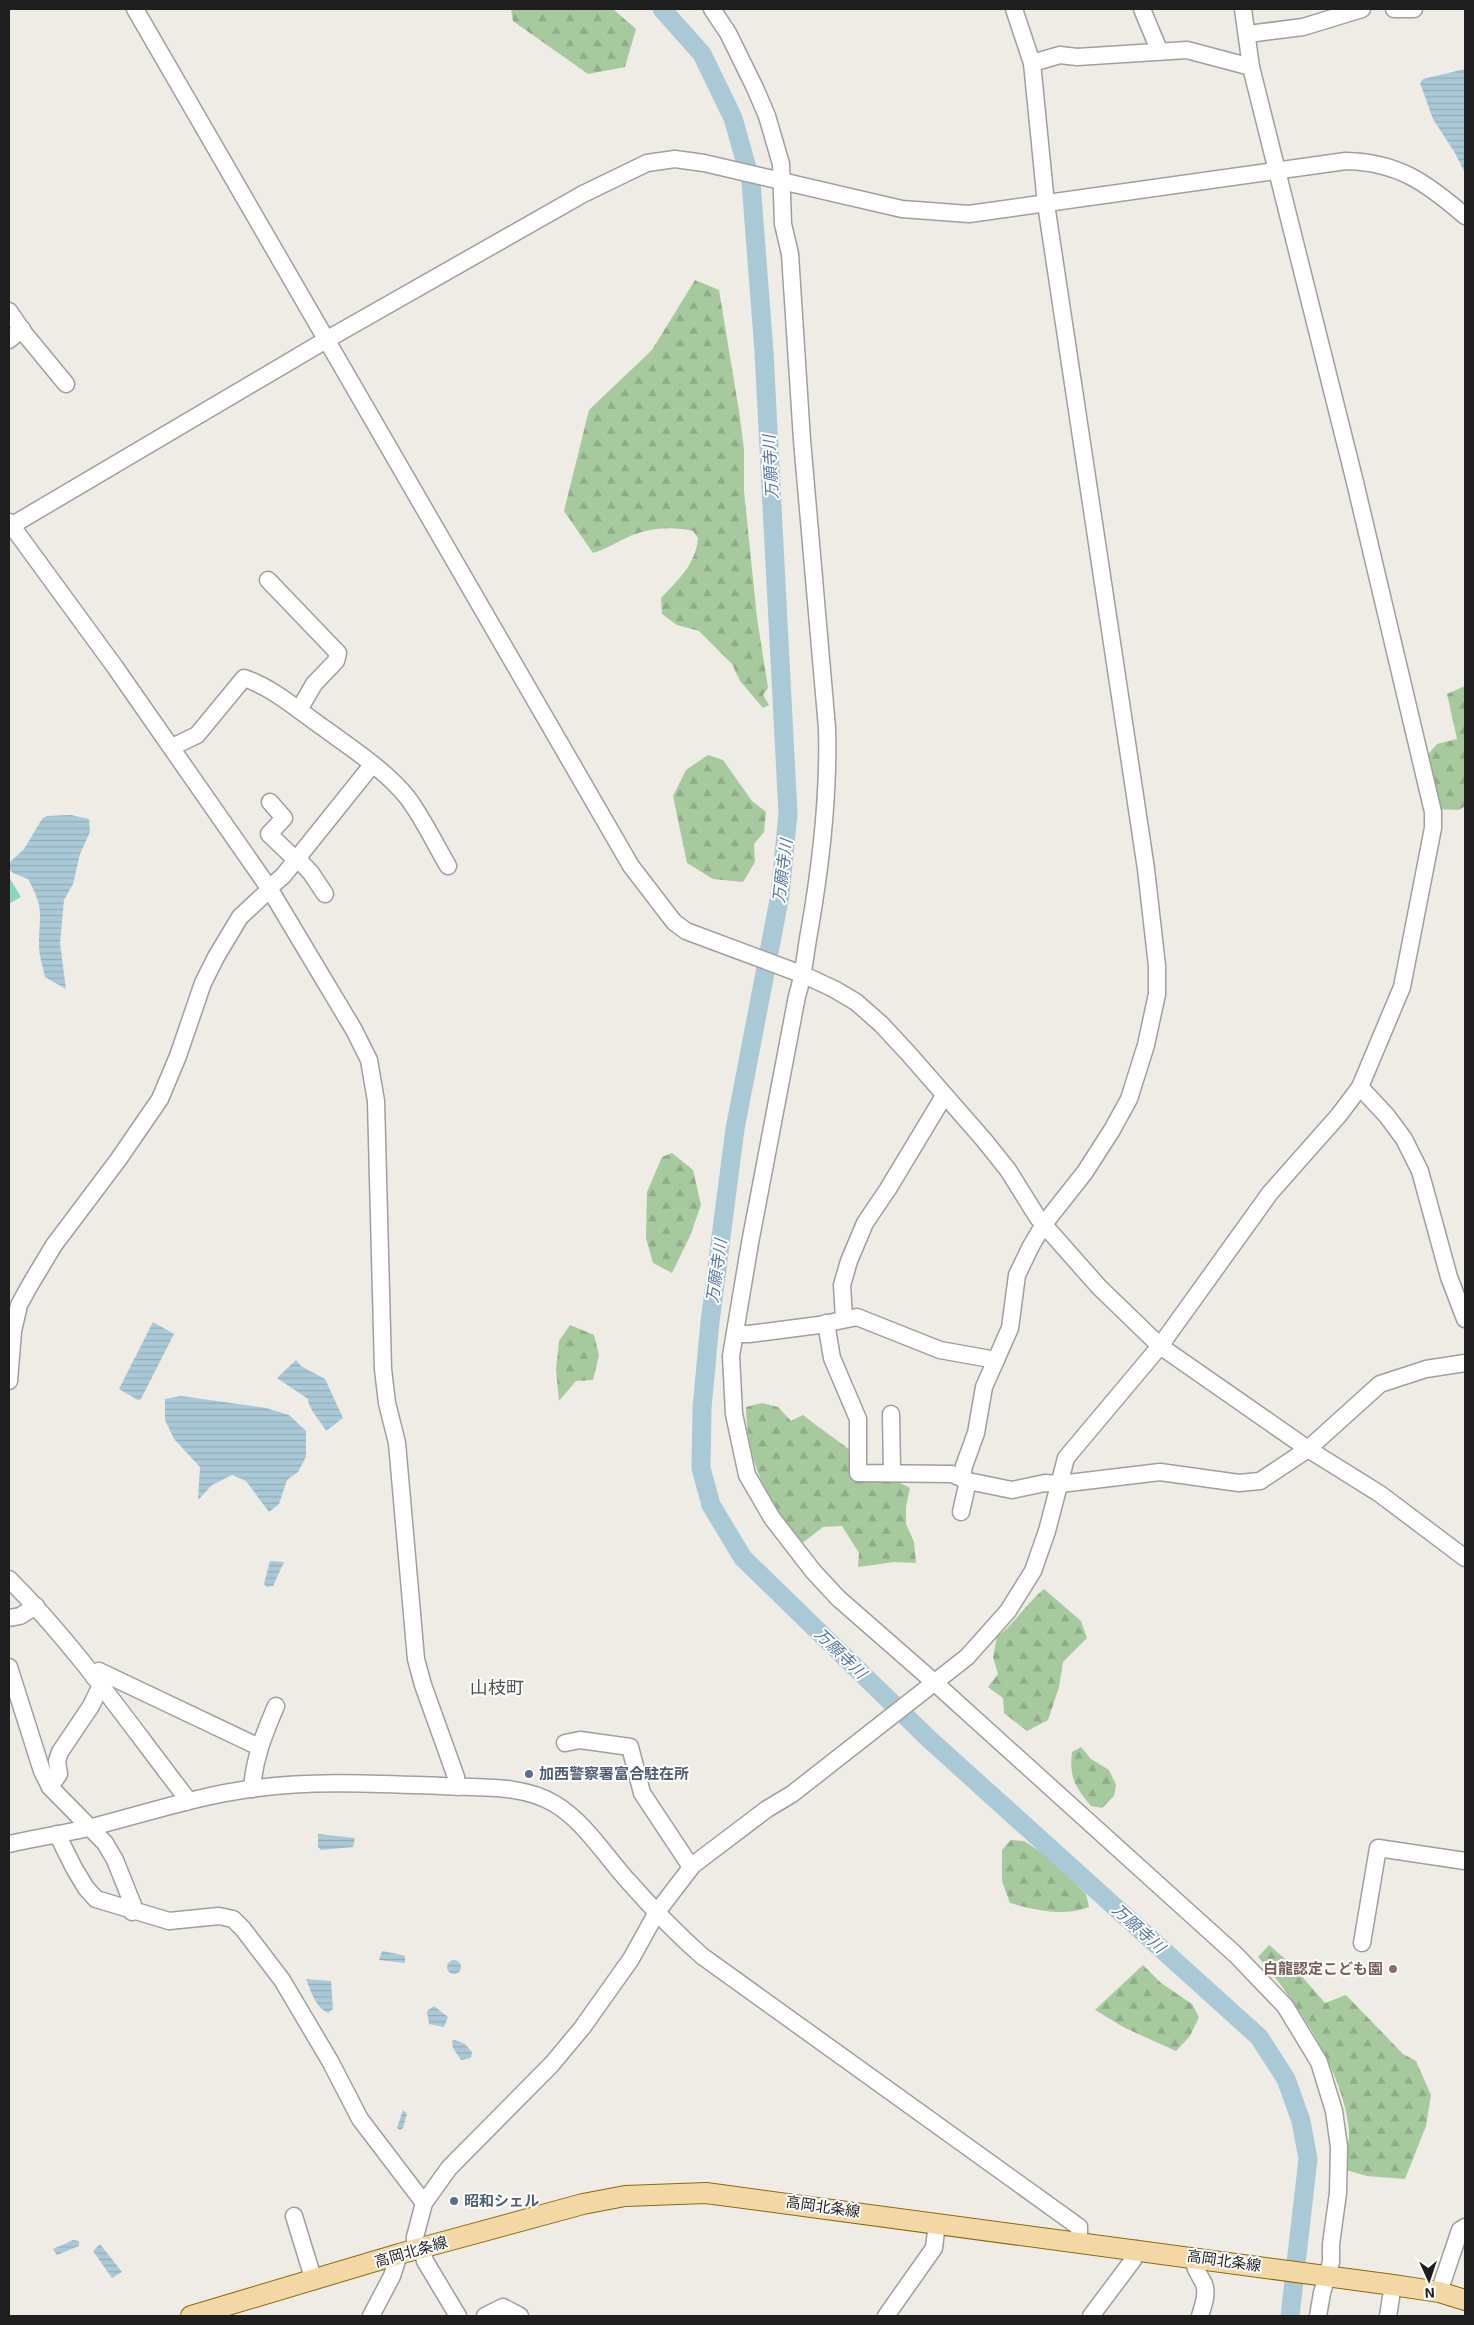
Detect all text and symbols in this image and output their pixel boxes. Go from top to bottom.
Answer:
water label: 万願寺川 [758,433,781,499]
water label: 万願寺川 [768,836,795,904]
water label: 万願寺川 [702,1236,730,1304]
water label: 万願寺川 [812,1624,872,1683]
district label: 山枝町 [470,1676,524,1698]
place label: 加西警察署富合駐在所 [539,1764,689,1782]
marker: 加西警察署富合駐在所 [523,1768,535,1780]
water label: 万願寺川 [1109,1899,1171,1957]
place label: 白龍認定こども園 [1263,1959,1383,1977]
marker: 白龍認定こども園 [1387,1963,1399,1975]
place label: 昭和シェル [464,2191,539,2209]
street label: 高岡北条線 [785,2192,862,2220]
marker: 昭和シェル [448,2195,460,2207]
street label: 高岡北条線 [372,2232,449,2270]
street label: 高岡北条線 [1186,2246,1263,2274]
north arrow [1404,2255,1454,2305]
text: N [1424,2285,1435,2302]

